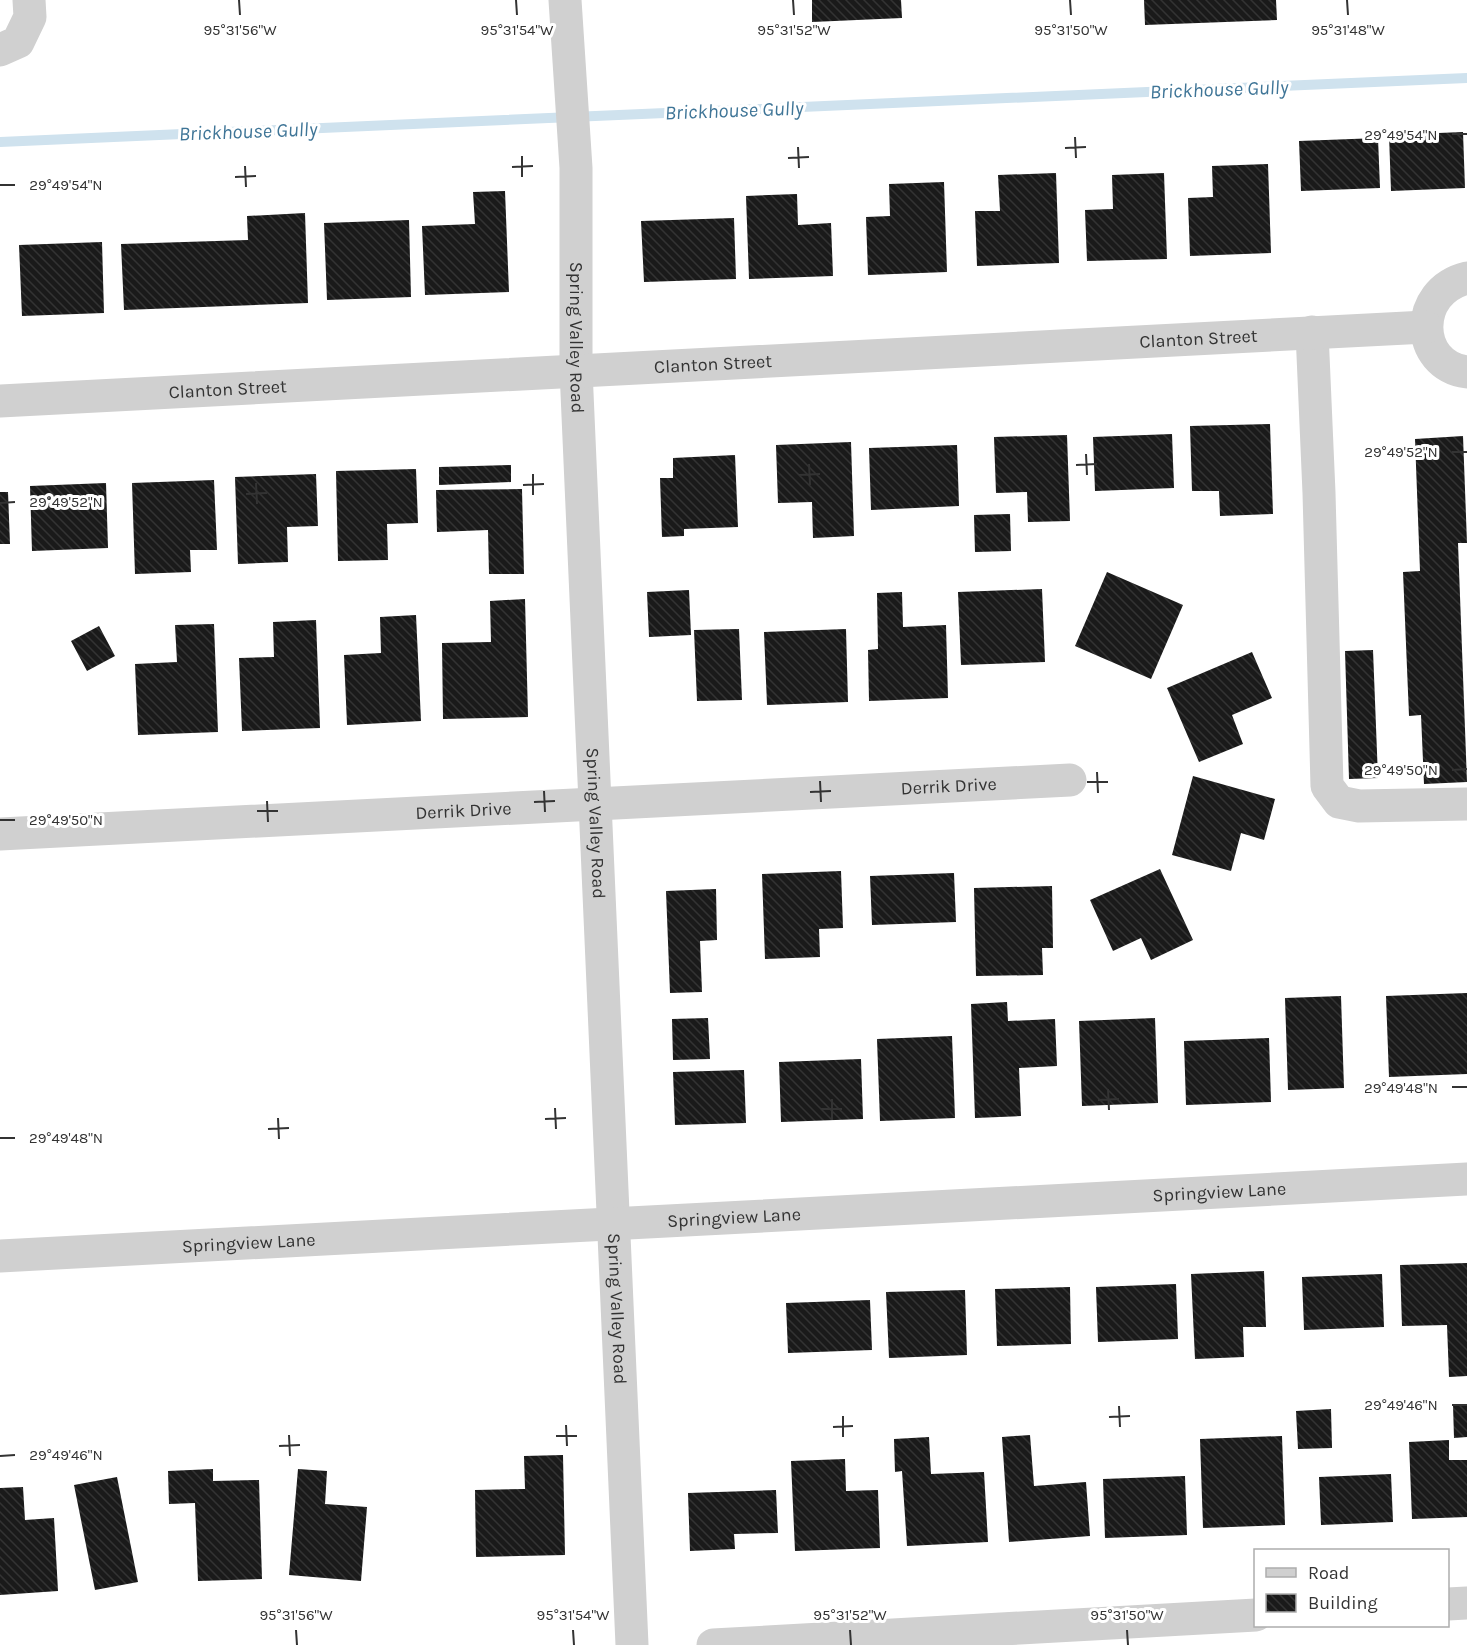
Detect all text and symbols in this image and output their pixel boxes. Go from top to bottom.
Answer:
text: 95°31'56"W [203,21,277,39]
text: 95°31'54"W [481,21,554,39]
text: 95°31'52"W [757,21,831,39]
text: 95°31'50"W [1034,21,1108,39]
text: 95°31'48"W [1311,21,1385,39]
water label: Brickhouse Gully [1149,76,1290,103]
water label: Brickhouse Gully [664,97,805,124]
water label: Brickhouse Gully [178,118,319,145]
text: 29°49'54"N [1364,126,1438,144]
text: 29°49'54"N [29,176,103,194]
street label: Spring Valley Road [565,262,589,414]
street label: Clanton Street [1139,325,1258,353]
street label: Clanton Street [653,350,773,378]
street label: Clanton Street [168,375,287,403]
text: 29°49'52"N [1364,443,1438,461]
text: 29°49'52"N [29,493,103,511]
street label: Spring Valley Road [582,747,610,899]
text: 29°49'50"N [1364,761,1438,779]
street label: Derrik Drive [900,773,997,800]
street label: Derrik Drive [415,797,512,824]
text: 29°49'50"N [29,811,103,829]
text: 29°49'48"N [1364,1079,1438,1097]
text: 29°49'48"N [29,1129,103,1147]
street label: Springview Lane [1152,1178,1287,1206]
street label: Springview Lane [667,1203,801,1232]
street label: Springview Lane [181,1228,316,1257]
street label: Spring Valley Road [603,1233,632,1385]
text: 29°49'46"N [1364,1396,1438,1414]
text: 29°49'46"N [29,1446,103,1464]
legend [1254,1549,1449,1627]
text: Road [1308,1562,1349,1584]
text: Building [1308,1592,1378,1614]
text: 95°31'56"W [259,1606,333,1624]
text: 95°31'54"W [537,1606,610,1624]
text: 95°31'52"W [813,1606,887,1624]
text: 95°31'50"W [1090,1606,1164,1624]

